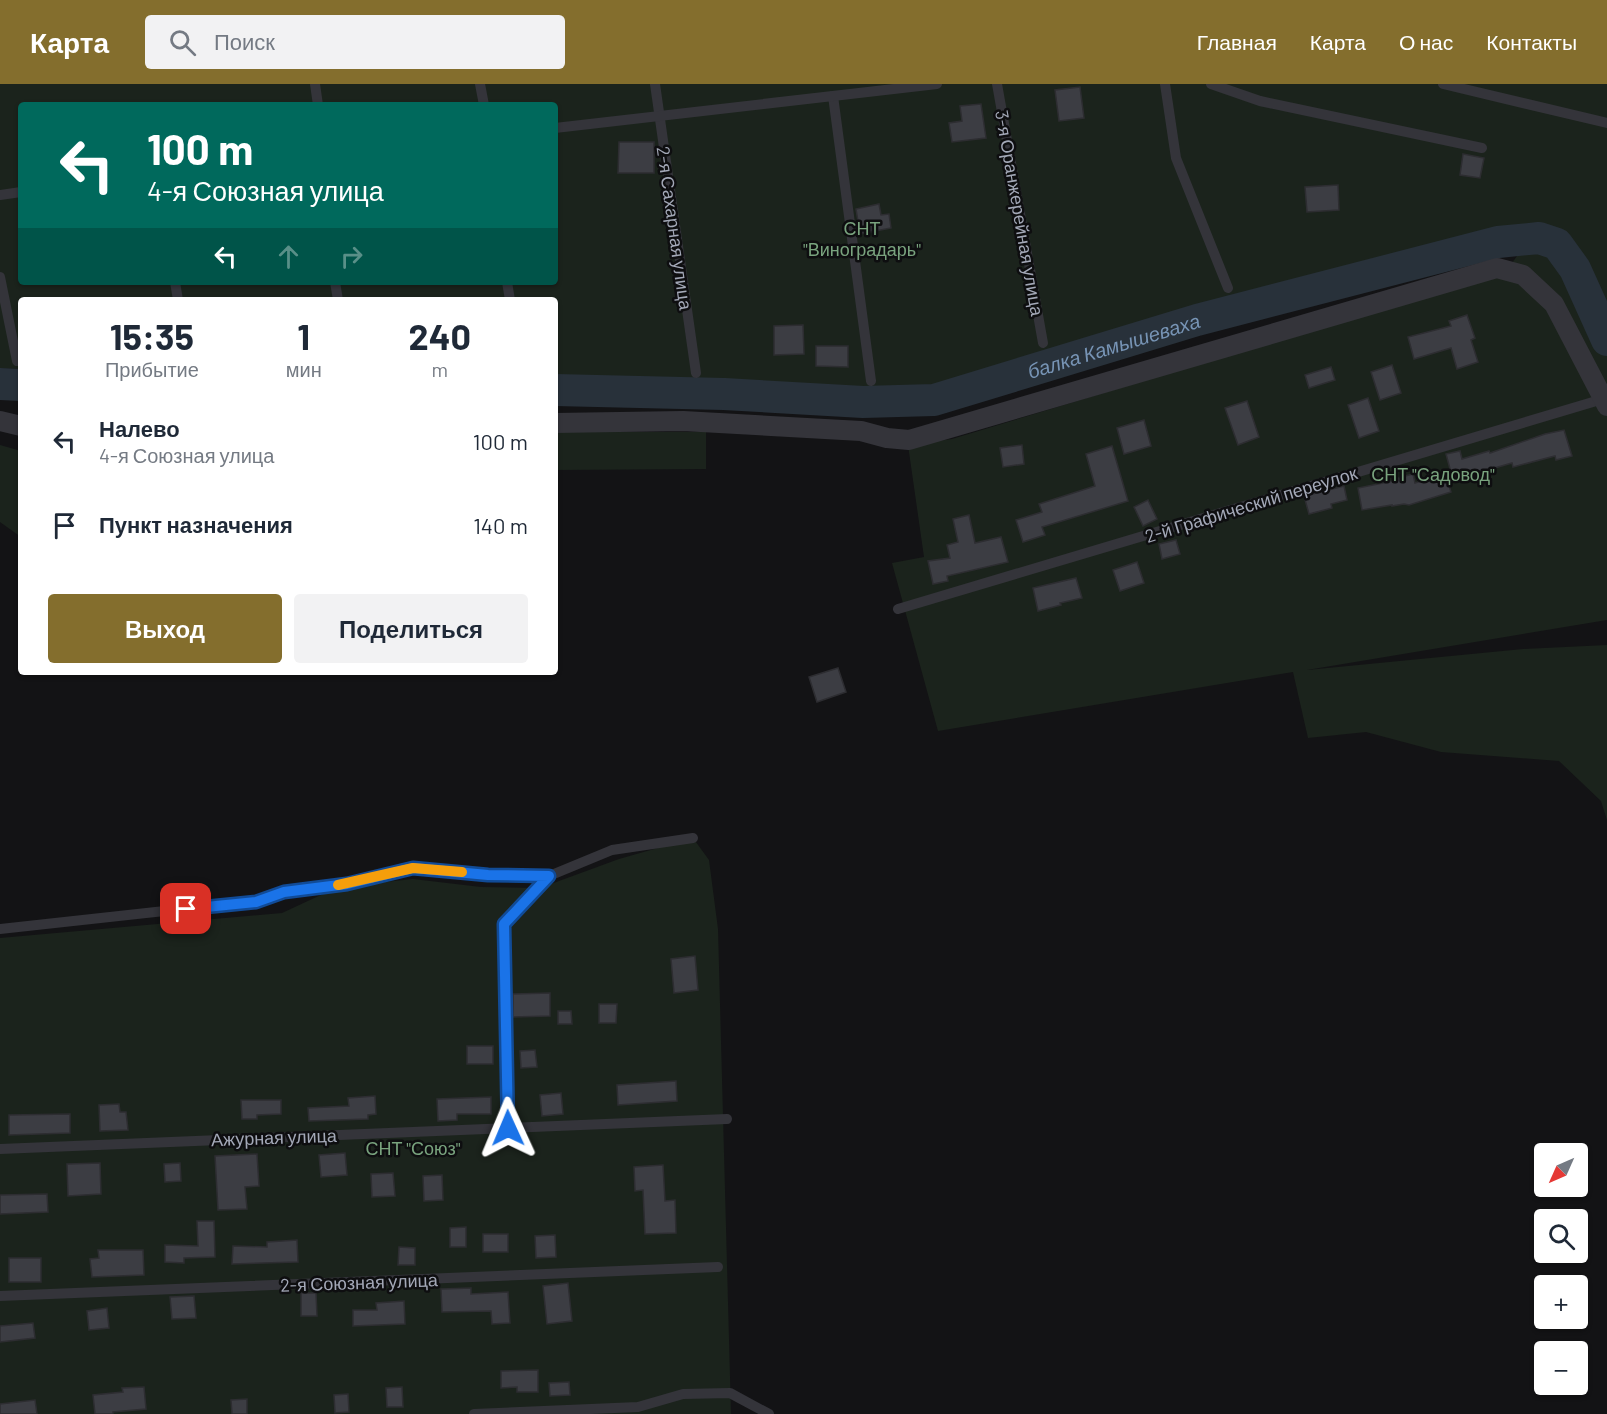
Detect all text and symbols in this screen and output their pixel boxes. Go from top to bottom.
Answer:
search box [145,15,565,69]
text: Карта [30,25,109,59]
icon: search [166,26,199,59]
text: Поиск [214,28,275,54]
text: Главная [1197,29,1277,54]
text: Карта [1310,29,1366,54]
text: О нас [1399,29,1453,54]
text: Контакты [1486,29,1577,54]
street label: 3-я Оранжерейная улица [991,108,1049,319]
text: 100 m [147,123,253,173]
icon: left [48,126,126,204]
street label: 2-я Сахарная улица [653,145,698,312]
text: 4-я Союзная улица [147,174,384,206]
park label: СНТ "Виноградарь" [803,217,921,260]
icon: left [209,240,242,273]
icon: ahead [272,240,305,273]
icon: right [335,240,368,273]
water label: балка Камышеваха [1024,308,1203,383]
text: 15:35 [110,314,194,357]
text: 1 [297,314,310,357]
text: 240 [409,314,471,357]
text: Прибытие [105,357,199,381]
text: мин [286,357,322,381]
text: m [432,357,448,381]
text: Налево [99,415,180,441]
icon: left [48,425,81,458]
text: 100 m [473,428,528,454]
text: 4-я Союзная улица [99,443,274,467]
street label: 2-й Графический переулок [1142,461,1360,547]
park label: СНТ "Садовод" [1371,463,1495,485]
icon: arrive [48,509,81,542]
text: Пункт назначения [99,511,293,537]
text: 140 m [473,512,528,538]
button: Выход [48,594,282,663]
button: Поделиться [294,594,528,663]
pin [160,883,211,934]
icon: arrive [169,892,202,925]
position arrow [476,1096,540,1160]
street label: Ажурная улица [211,1124,338,1150]
park label: СНТ "Союз" [366,1137,461,1159]
north arrow [1534,1143,1588,1197]
map controls [1534,1143,1588,1395]
button: search [1534,1209,1588,1263]
street label: 2-я Союзная улица [280,1268,439,1296]
button: + [1534,1275,1588,1329]
button: − [1534,1341,1588,1395]

